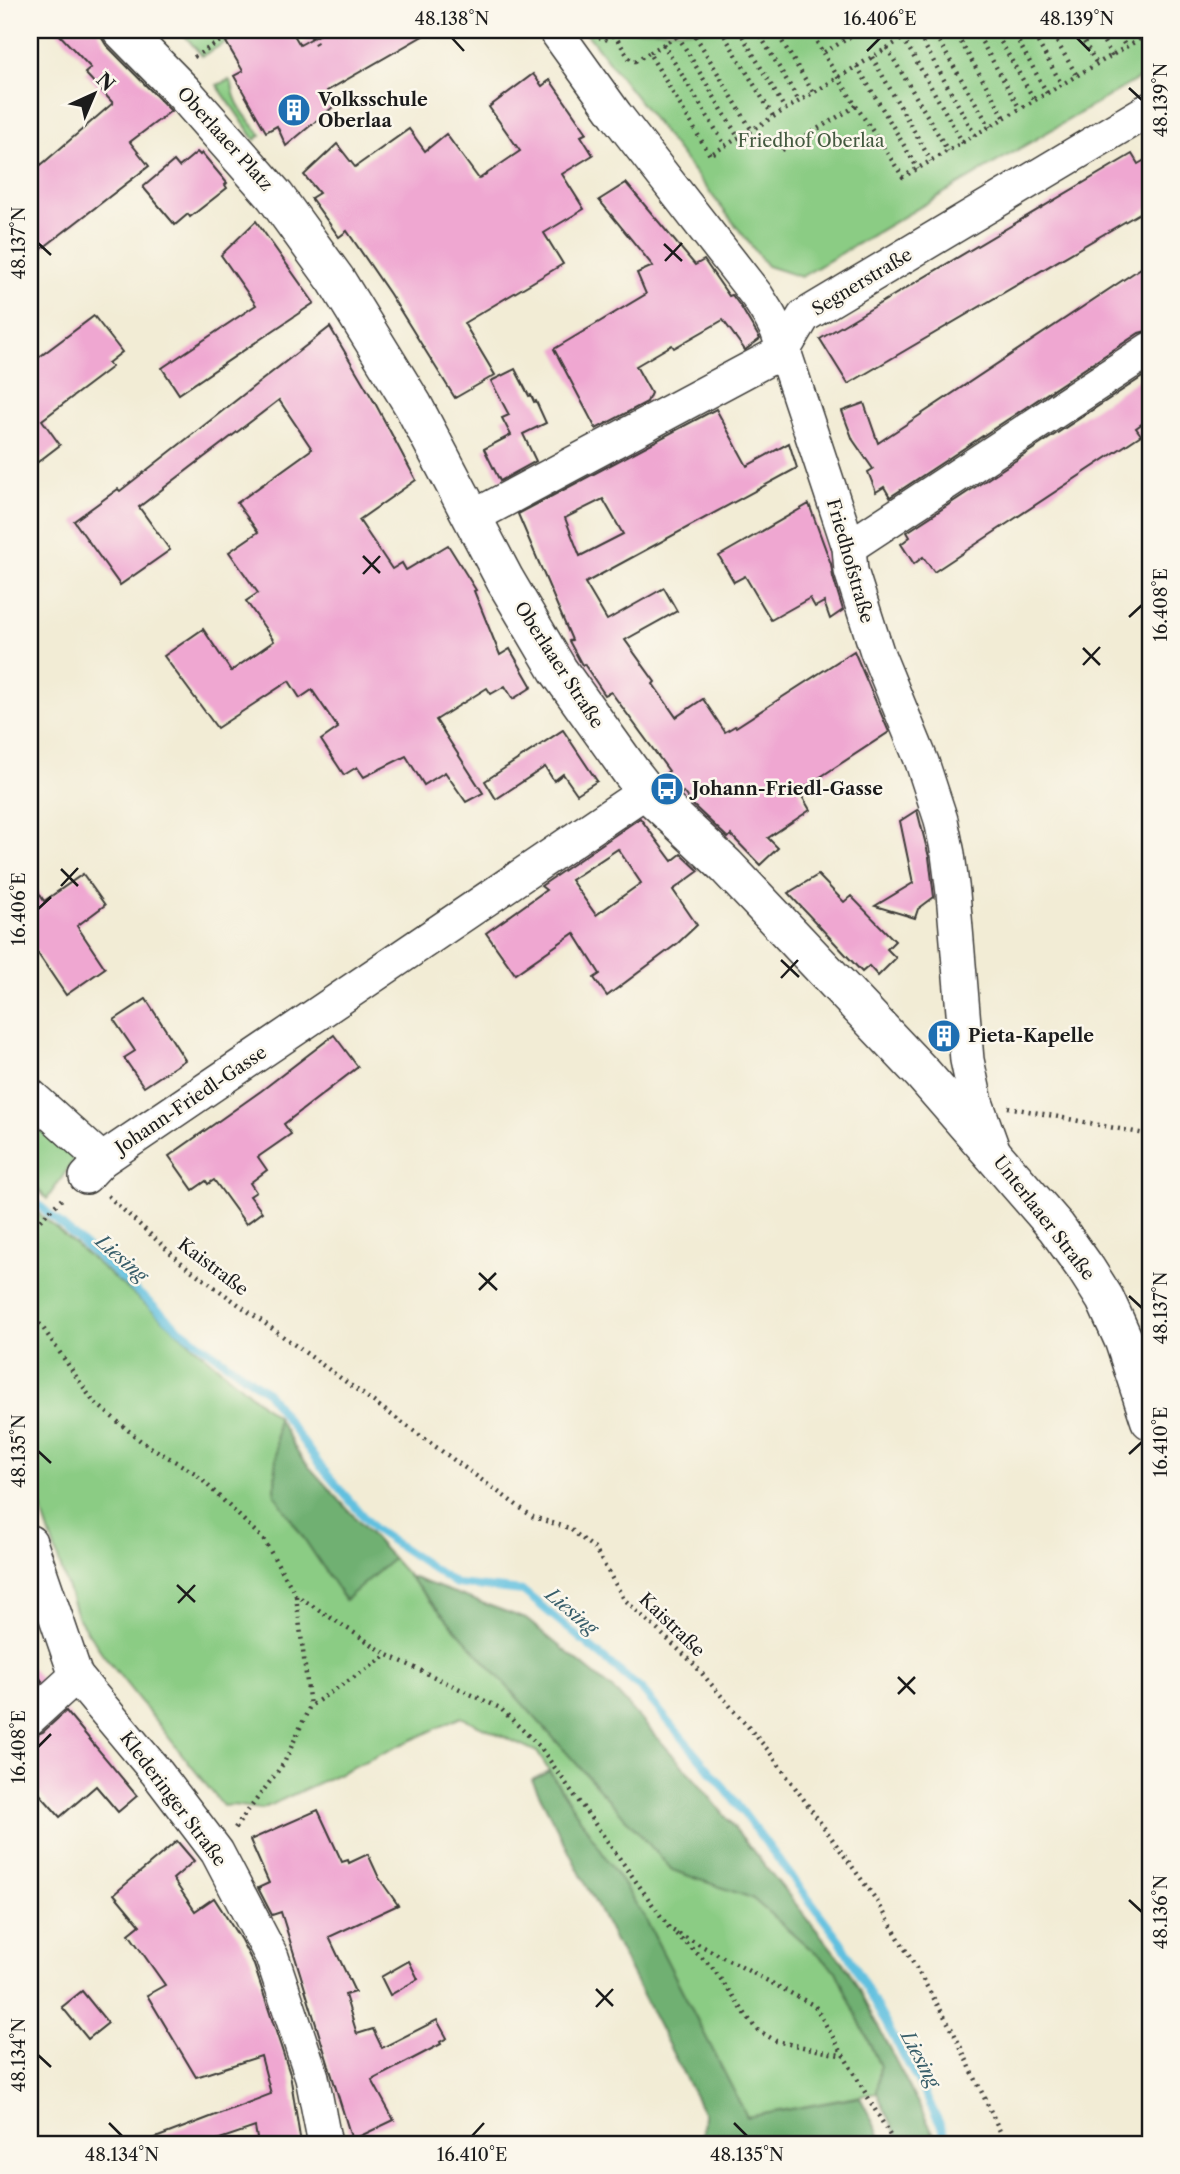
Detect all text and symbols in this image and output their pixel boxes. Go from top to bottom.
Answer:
text: 48.138°N [415,8,490,30]
text: 16.406°E [843,8,917,30]
text: 48.139°N [1040,8,1114,30]
north arrow [60,60,130,130]
text: 48.139°N [1150,63,1172,137]
text: N [92,68,119,96]
street label: Oberlaaer Platz [173,82,277,196]
place label: Volksschule Oberlaa [317,89,428,132]
building icon: Volksschule Oberlaa [275,91,313,129]
park label: Friedhof Oberlaa [737,130,885,152]
text: 48.137°N [8,206,30,280]
street label: Segnerstraße [808,243,916,321]
street label: Friedhofstraße [822,496,878,626]
text: 16.408°E [1150,568,1172,642]
street label: Oberlaaer Straße [510,598,608,732]
bus stop icon: Johann-Friedl-Gasse [648,770,686,808]
place label: Johann-Friedl-Gasse [689,778,883,800]
text: 16.406°E [8,872,30,946]
building icon: Pieta-Kapelle [925,1017,963,1055]
place label: Pieta-Kapelle [968,1025,1094,1047]
street label: Johann-Friedl-Gasse [109,1041,271,1160]
street label: Unterlaaer Straße [989,1151,1099,1285]
water label: Liesing [90,1228,154,1289]
street label: Kaistraße [173,1233,253,1301]
text: 48.137°N [1150,1271,1172,1345]
text: 16.410°E [1150,1407,1172,1477]
text: 48.135°N [8,1414,30,1488]
water label: Liesing [539,1582,604,1641]
street label: Kaistraße [635,1588,709,1662]
text: 16.408°E [8,1710,30,1784]
street label: Klederinger Straße [115,1727,231,1871]
text: 48.136°N [1150,1875,1172,1949]
text: 48.134°N [8,2018,30,2092]
water label: Liesing [895,2025,946,2094]
text: 48.134°N [85,2144,159,2166]
text: 16.410°E [437,2144,507,2166]
text: 48.135°N [710,2144,784,2166]

